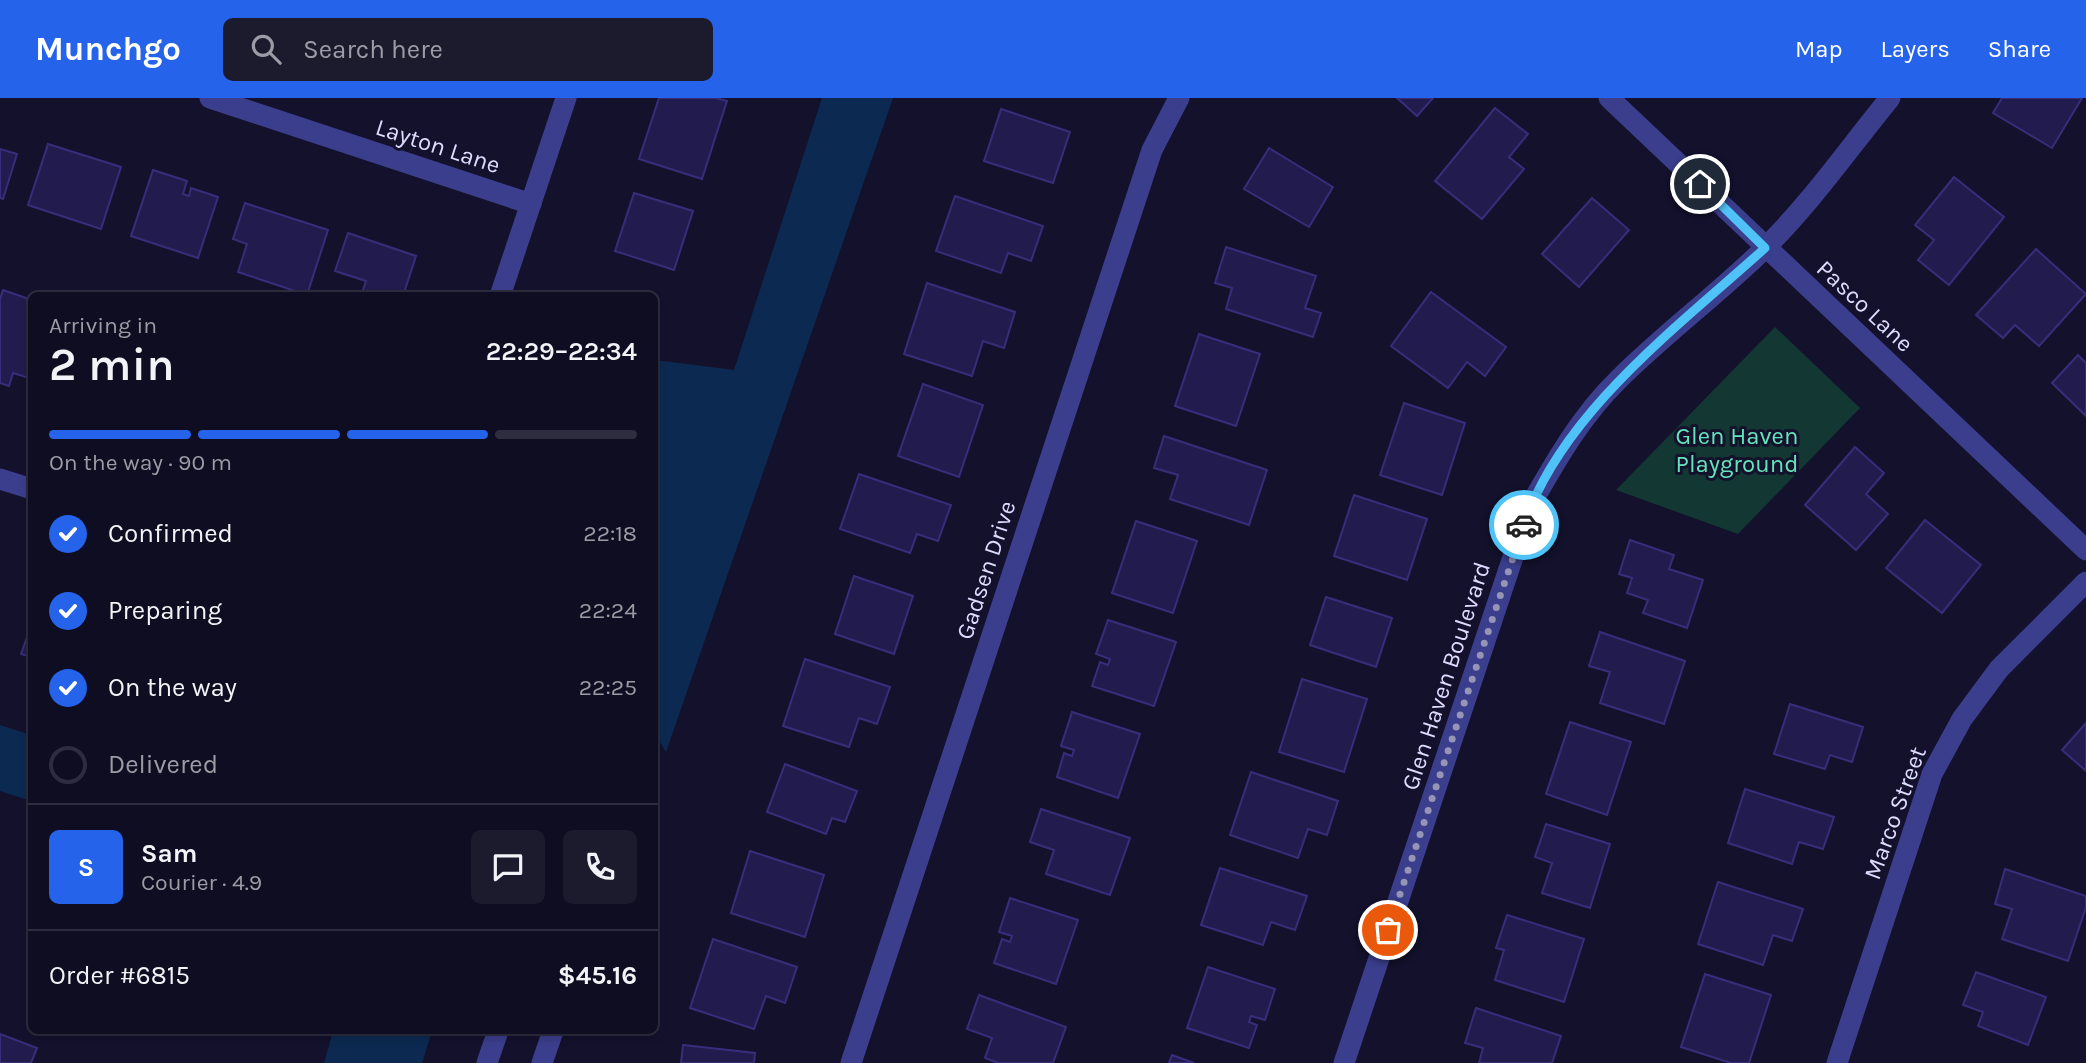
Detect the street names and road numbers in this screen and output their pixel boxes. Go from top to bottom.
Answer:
street label: Layton Lane [372,113,504,179]
street label: Pasco Lane [1811,254,1919,358]
street label: Gadsen Drive [950,497,1022,643]
street label: Glen Haven Boulevard [1396,558,1496,794]
street label: Marco Street [1858,743,1932,883]

